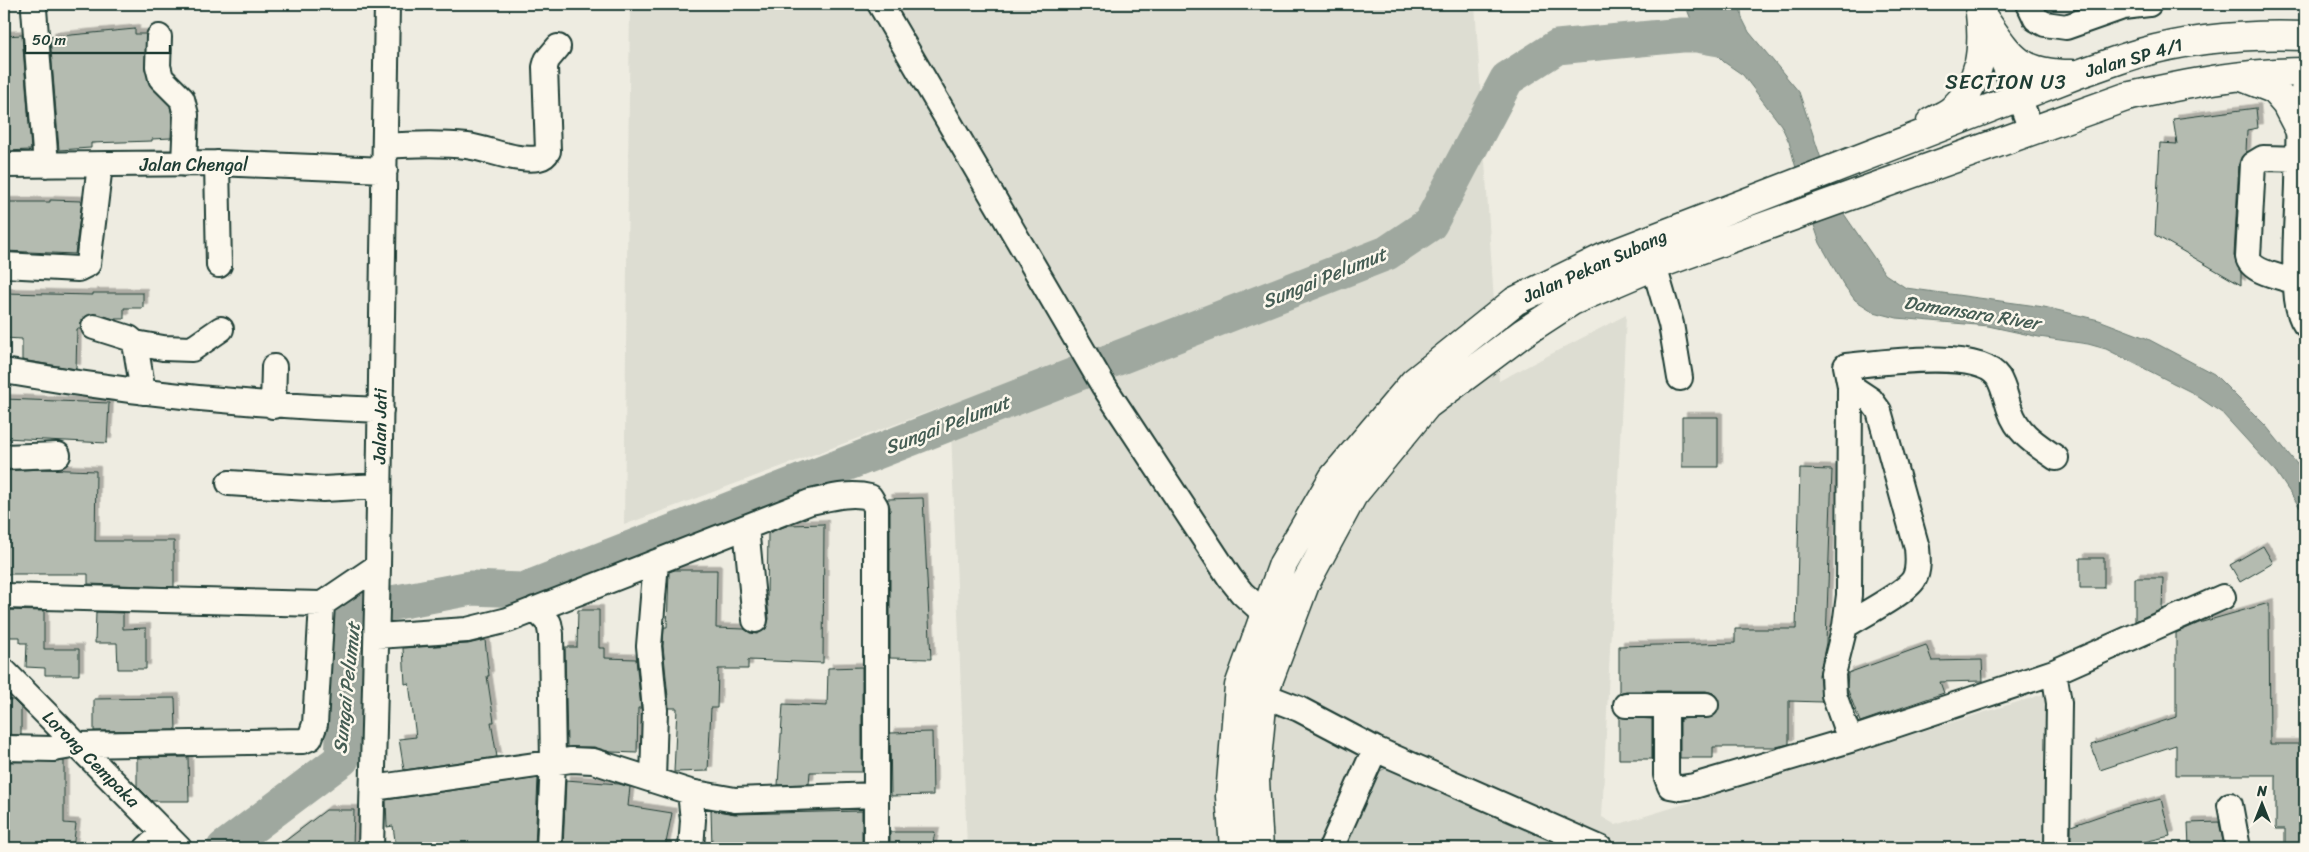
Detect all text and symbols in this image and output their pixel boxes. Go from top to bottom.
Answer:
scale bar [25,22,170,54]
text: 50 m [32,27,67,53]
street label: Jalan SP 4/1 [2080,29,2187,87]
district label: SECTION U3 [1945,65,2067,100]
street label: Jalan Chengal [139,149,249,181]
street label: Jalan Pekan Subang [1517,220,1672,313]
water label: Sungai Pelumut [1257,236,1394,317]
water label: Damansara River [1901,285,2046,340]
water label: Sungai Pelumut [880,385,1017,463]
street label: Jalan Jati [363,387,397,465]
water label: Sungai Pelumut [323,618,370,755]
street label: Lorong Cempaka [34,702,148,816]
text: N [2256,779,2267,804]
north arrow [2236,780,2286,830]

